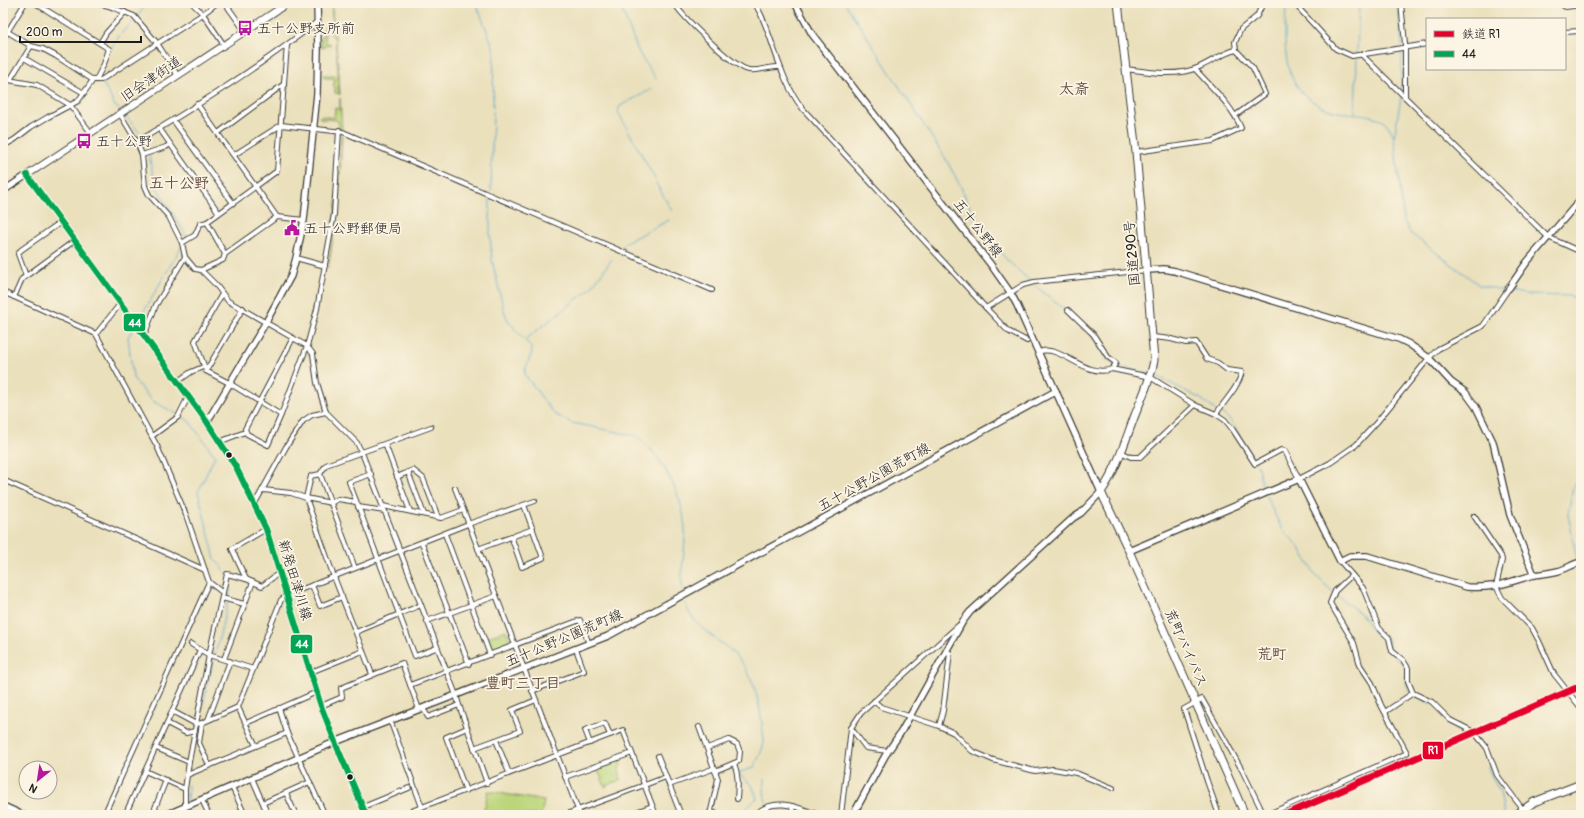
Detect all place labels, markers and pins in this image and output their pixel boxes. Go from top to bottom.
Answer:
bus stop icon: 五十公野支所前 [236,19,254,37]
place label: 五十公野支所前 [257,20,355,37]
bus stop icon: 五十公野 [75,132,93,150]
place label: 五十公野 [96,133,152,150]
public building icon: 五十公野郵便局 [283,219,301,237]
place label: 五十公野郵便局 [304,220,402,237]
unlabelled marker [224,450,234,460]
unlabelled marker [345,772,355,782]

